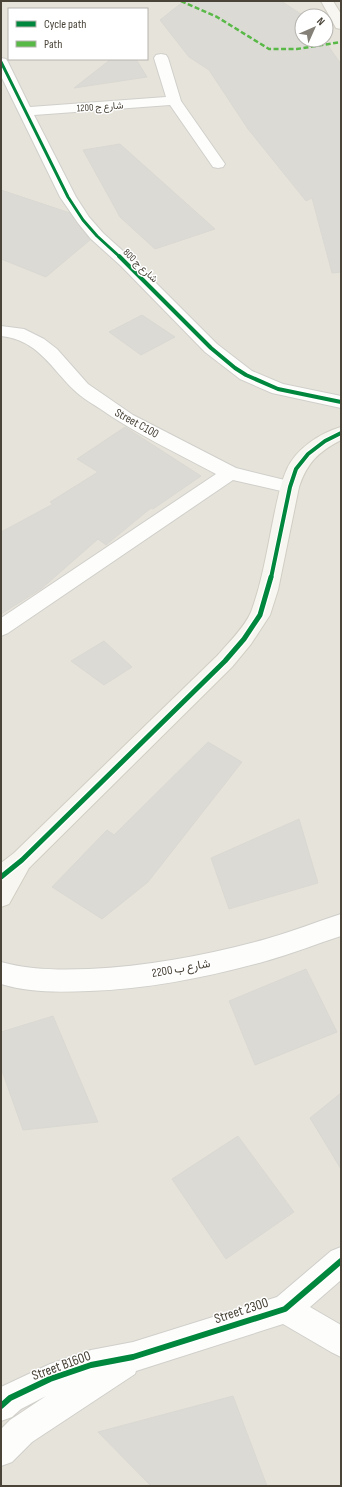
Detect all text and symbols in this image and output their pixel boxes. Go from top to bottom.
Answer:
legend [8,8,148,60]
north arrow [294,8,334,48]
text: N [314,15,327,28]
text: Cycle path [44,17,86,32]
text: Path [44,37,62,52]
street label: شارع ج 1200 [76,99,124,115]
street label: شارع ج 800 [121,246,160,285]
street label: Street C100 [112,405,161,442]
street label: شارع ب 2200 [151,956,212,982]
street label: Street 2300 [212,1294,270,1327]
street label: Street B1600 [29,1347,93,1384]

